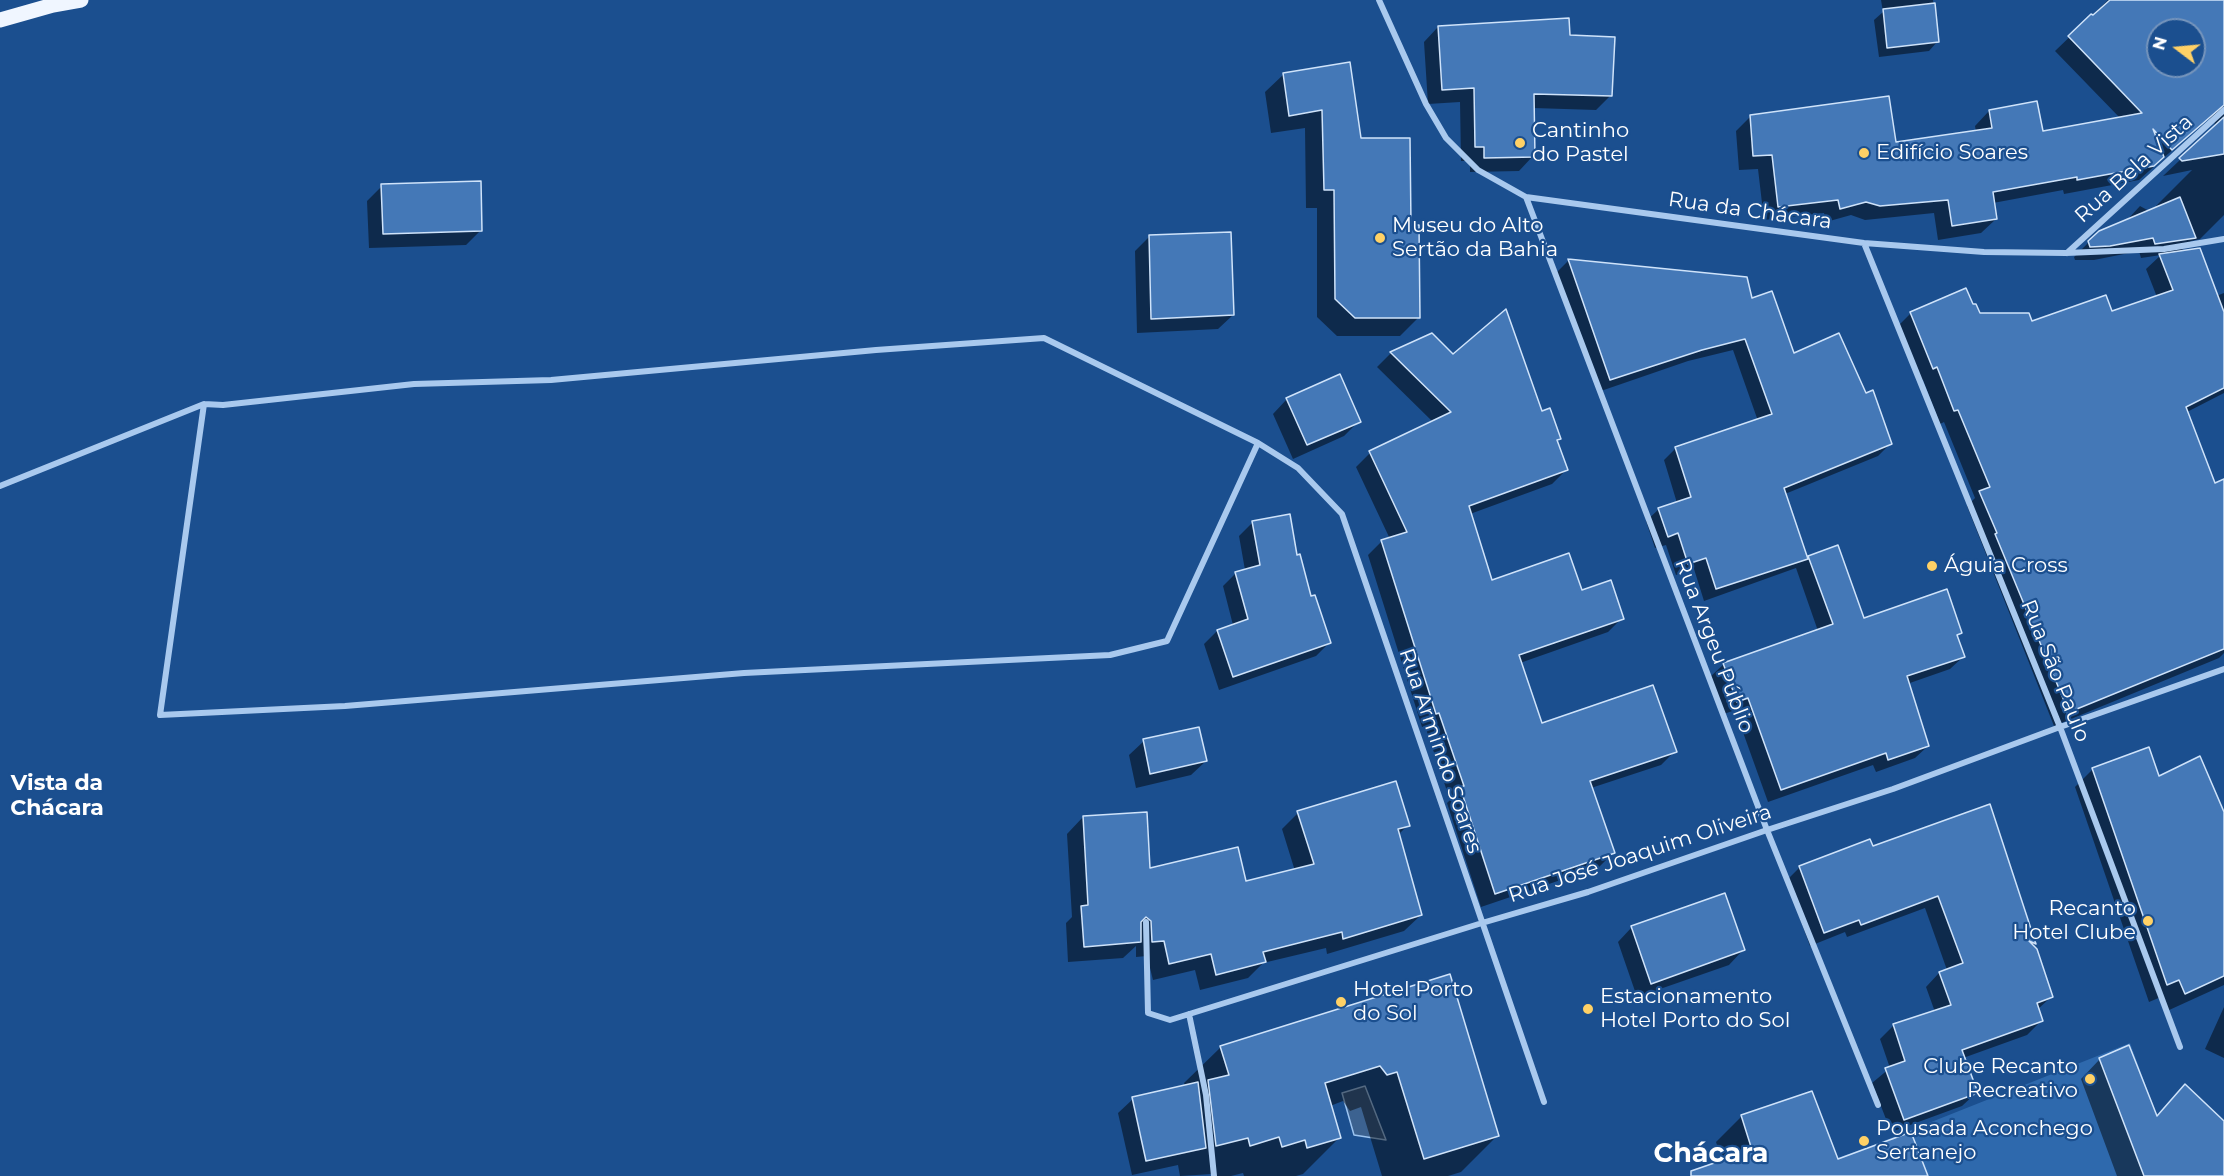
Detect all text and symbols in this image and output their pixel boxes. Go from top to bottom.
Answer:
north arrow [2146,18,2206,78]
text: N [2149,35,2171,52]
street label: Rua Bela Vista [2070,109,2198,229]
place label: Cantinho do Pastel [1532,118,1629,168]
marker: Cantinho do Pastel [1513,136,1527,150]
place label: Edifício Soares [1876,140,2028,166]
marker: Edifício Soares [1857,146,1871,160]
street label: Rua da Chácara [1667,187,1833,235]
place label: Museu do Alto Sertão da Bahia [1392,213,1558,263]
marker: Museu do Alto Sertão da Bahia [1373,231,1387,245]
place label: Águia Cross [1944,553,2068,579]
street label: Rua Argeu Públio [1669,555,1759,737]
marker: Águia Cross [1925,559,1939,573]
street label: Rua São Paulo [2015,596,2095,746]
street label: Rua Armindo Soares [1393,645,1487,857]
district label: Vista da Chácara [10,771,104,822]
street label: Rua José Joaquim Oliveira [1505,799,1775,909]
place label: Recanto Hotel Clube [2012,896,2136,946]
marker: Recanto Hotel Clube [2141,914,2155,928]
place label: Hotel Porto do Sol [1353,977,1473,1027]
place label: Estacionamento Hotel Porto do Sol [1600,984,1790,1034]
marker: Hotel Porto do Sol [1334,995,1348,1009]
marker: Estacionamento Hotel Porto do Sol [1581,1002,1595,1016]
place label: Clube Recanto Recreativo [1923,1054,2078,1104]
marker: Clube Recanto Recreativo [2083,1072,2097,1086]
place label: Pousada Aconchego Sertanejo [1876,1116,2093,1166]
marker: Pousada Aconchego Sertanejo [1857,1134,1871,1148]
district label: Chácara [1654,1138,1768,1170]

